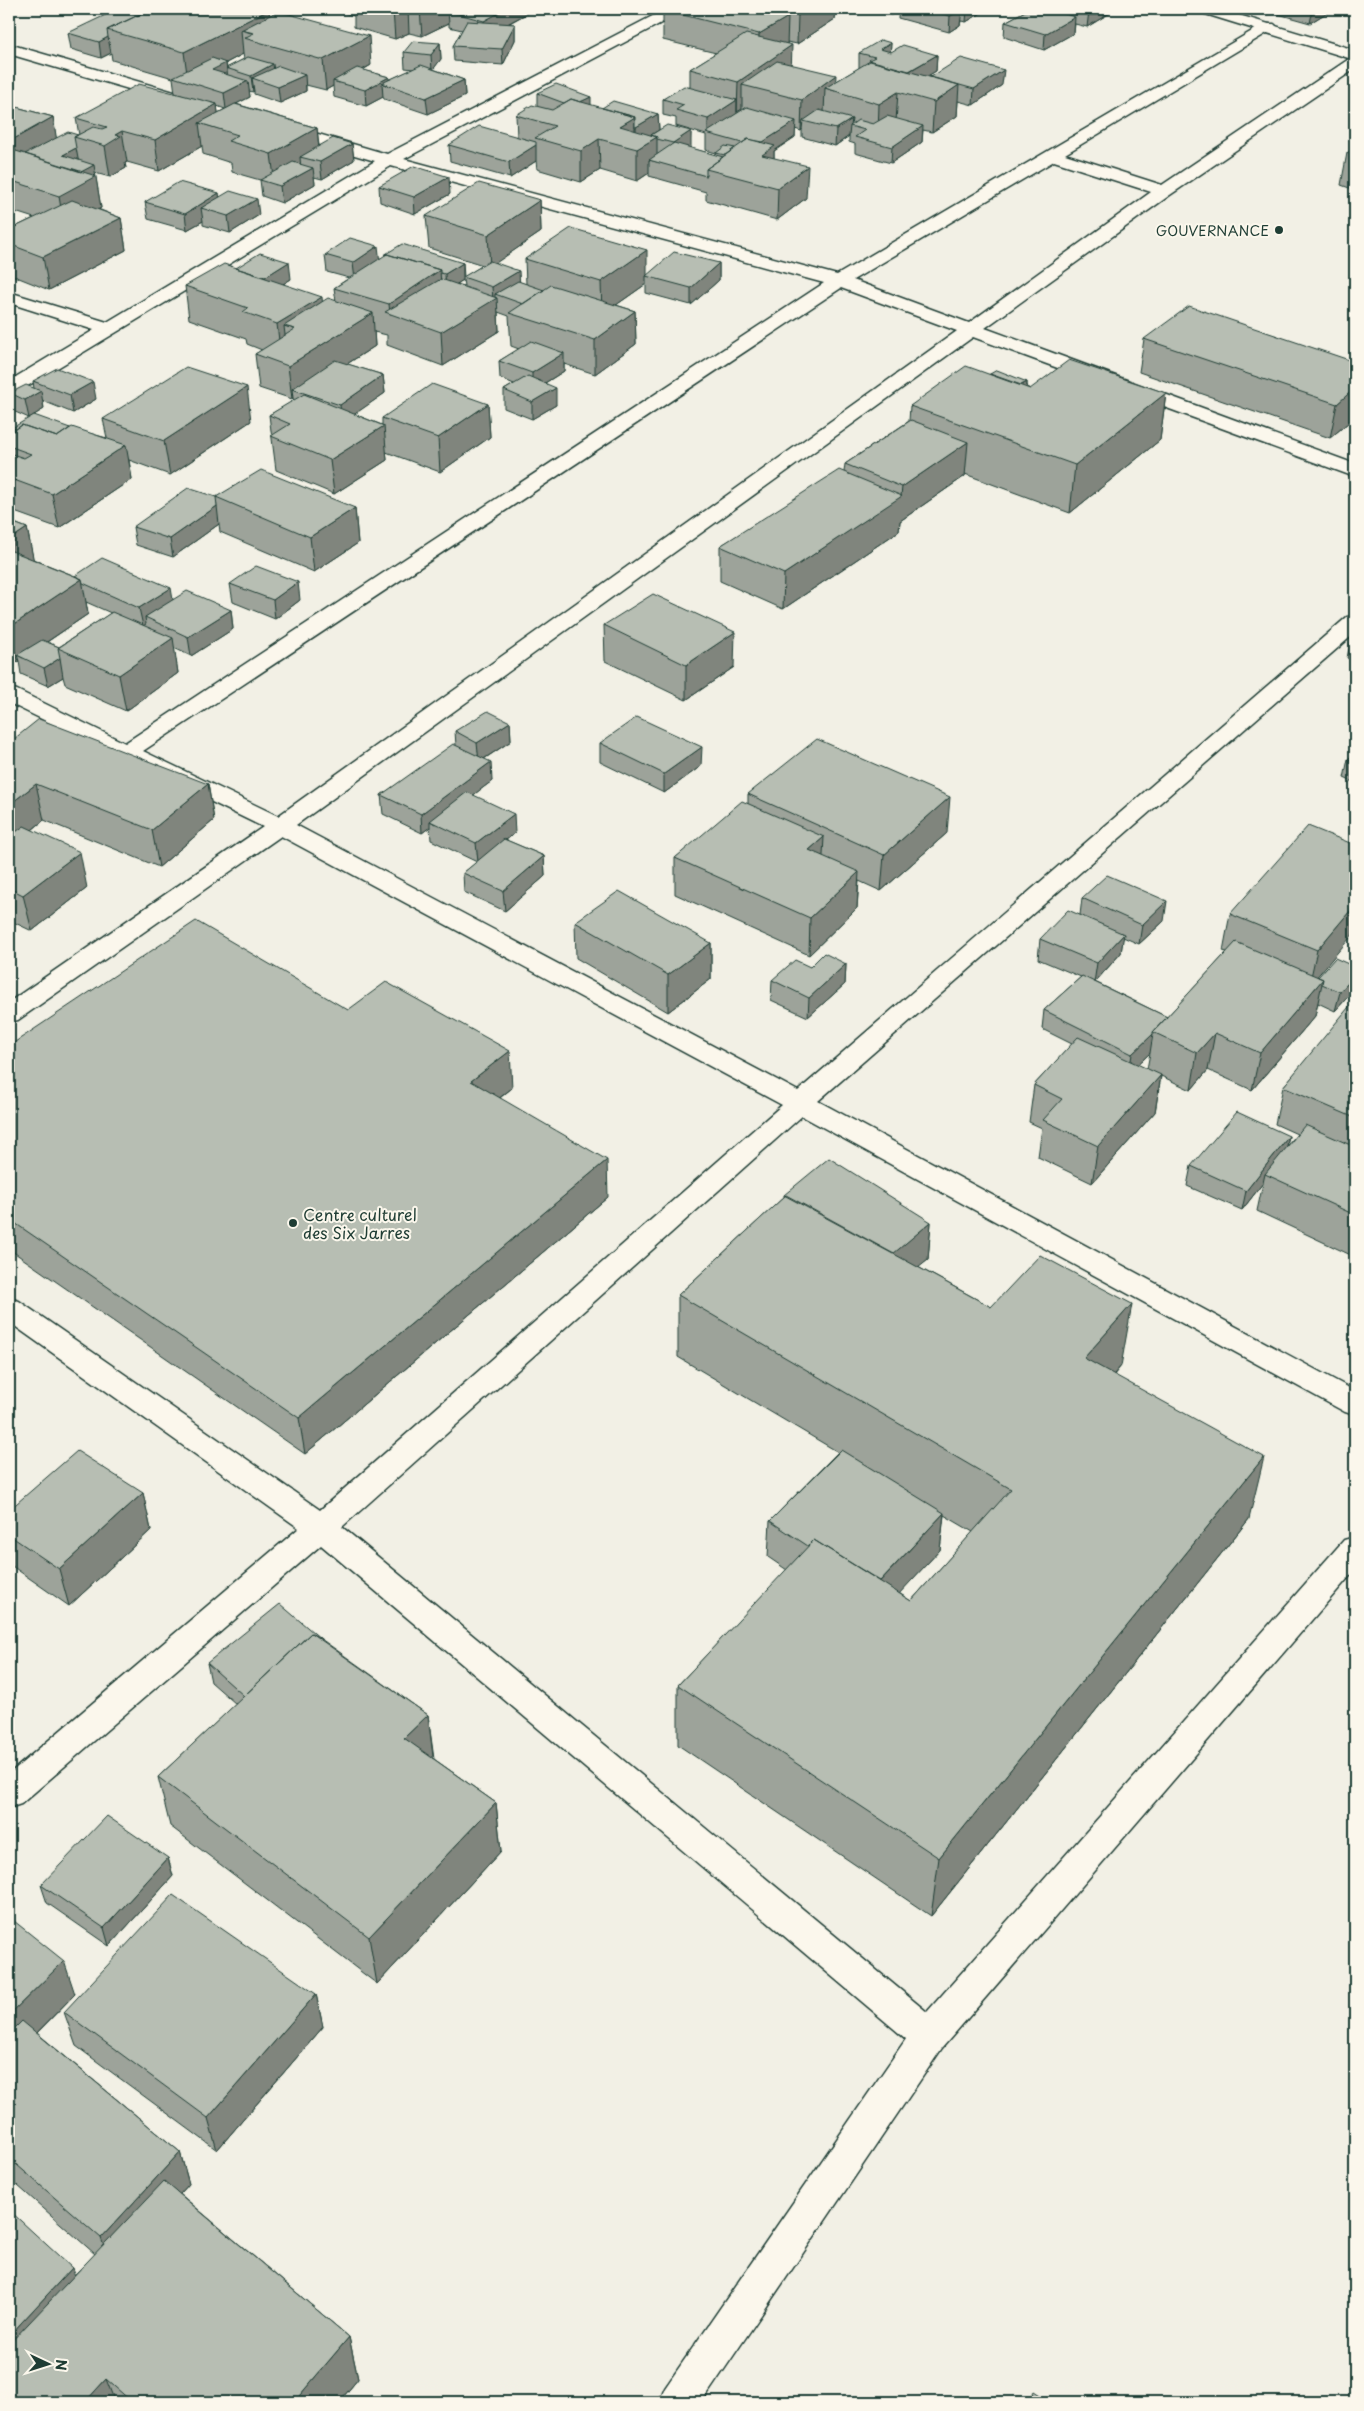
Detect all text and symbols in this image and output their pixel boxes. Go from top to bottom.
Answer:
place label: GOUVERNANCE [1156,220,1269,241]
marker: GOUVERNANCE [1273,224,1285,236]
place label: Centre culturel des Six Jarres [303,1202,417,1244]
marker: Centre culturel des Six Jarres [287,1217,299,1229]
north arrow [22,2338,72,2388]
text: N [51,2359,72,2371]

